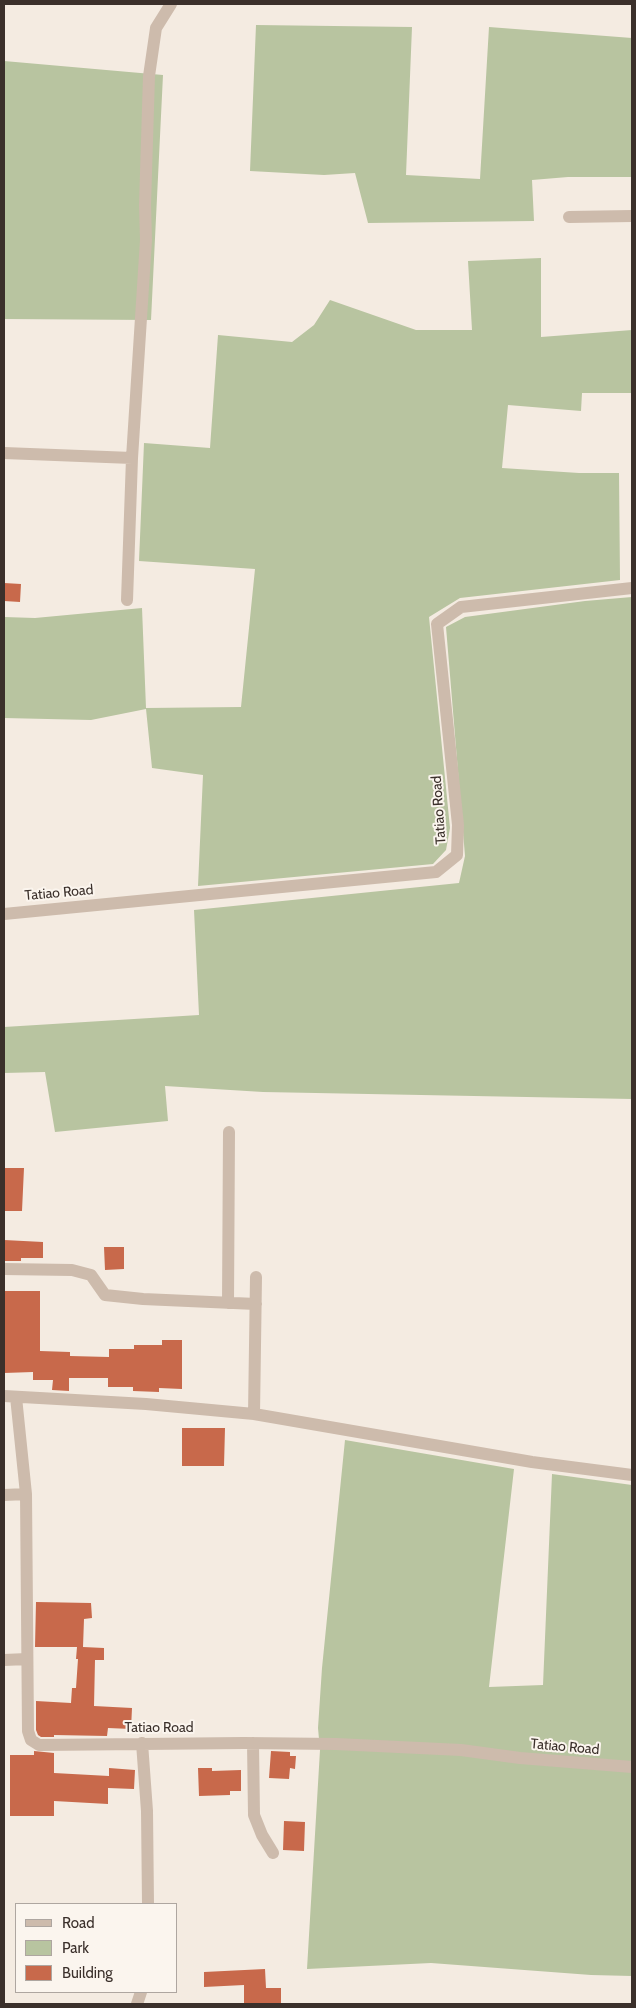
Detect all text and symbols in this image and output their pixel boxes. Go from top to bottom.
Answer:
street label: Tatiao Road [428,775,450,845]
street label: Tatiao Road [24,882,94,904]
street label: Tatiao Road [125,1720,193,1736]
street label: Tatiao Road [530,1736,600,1758]
legend [15,1903,178,1993]
text: Road [62,1914,95,1932]
text: Park [62,1939,89,1957]
text: Building [62,1964,113,1982]

